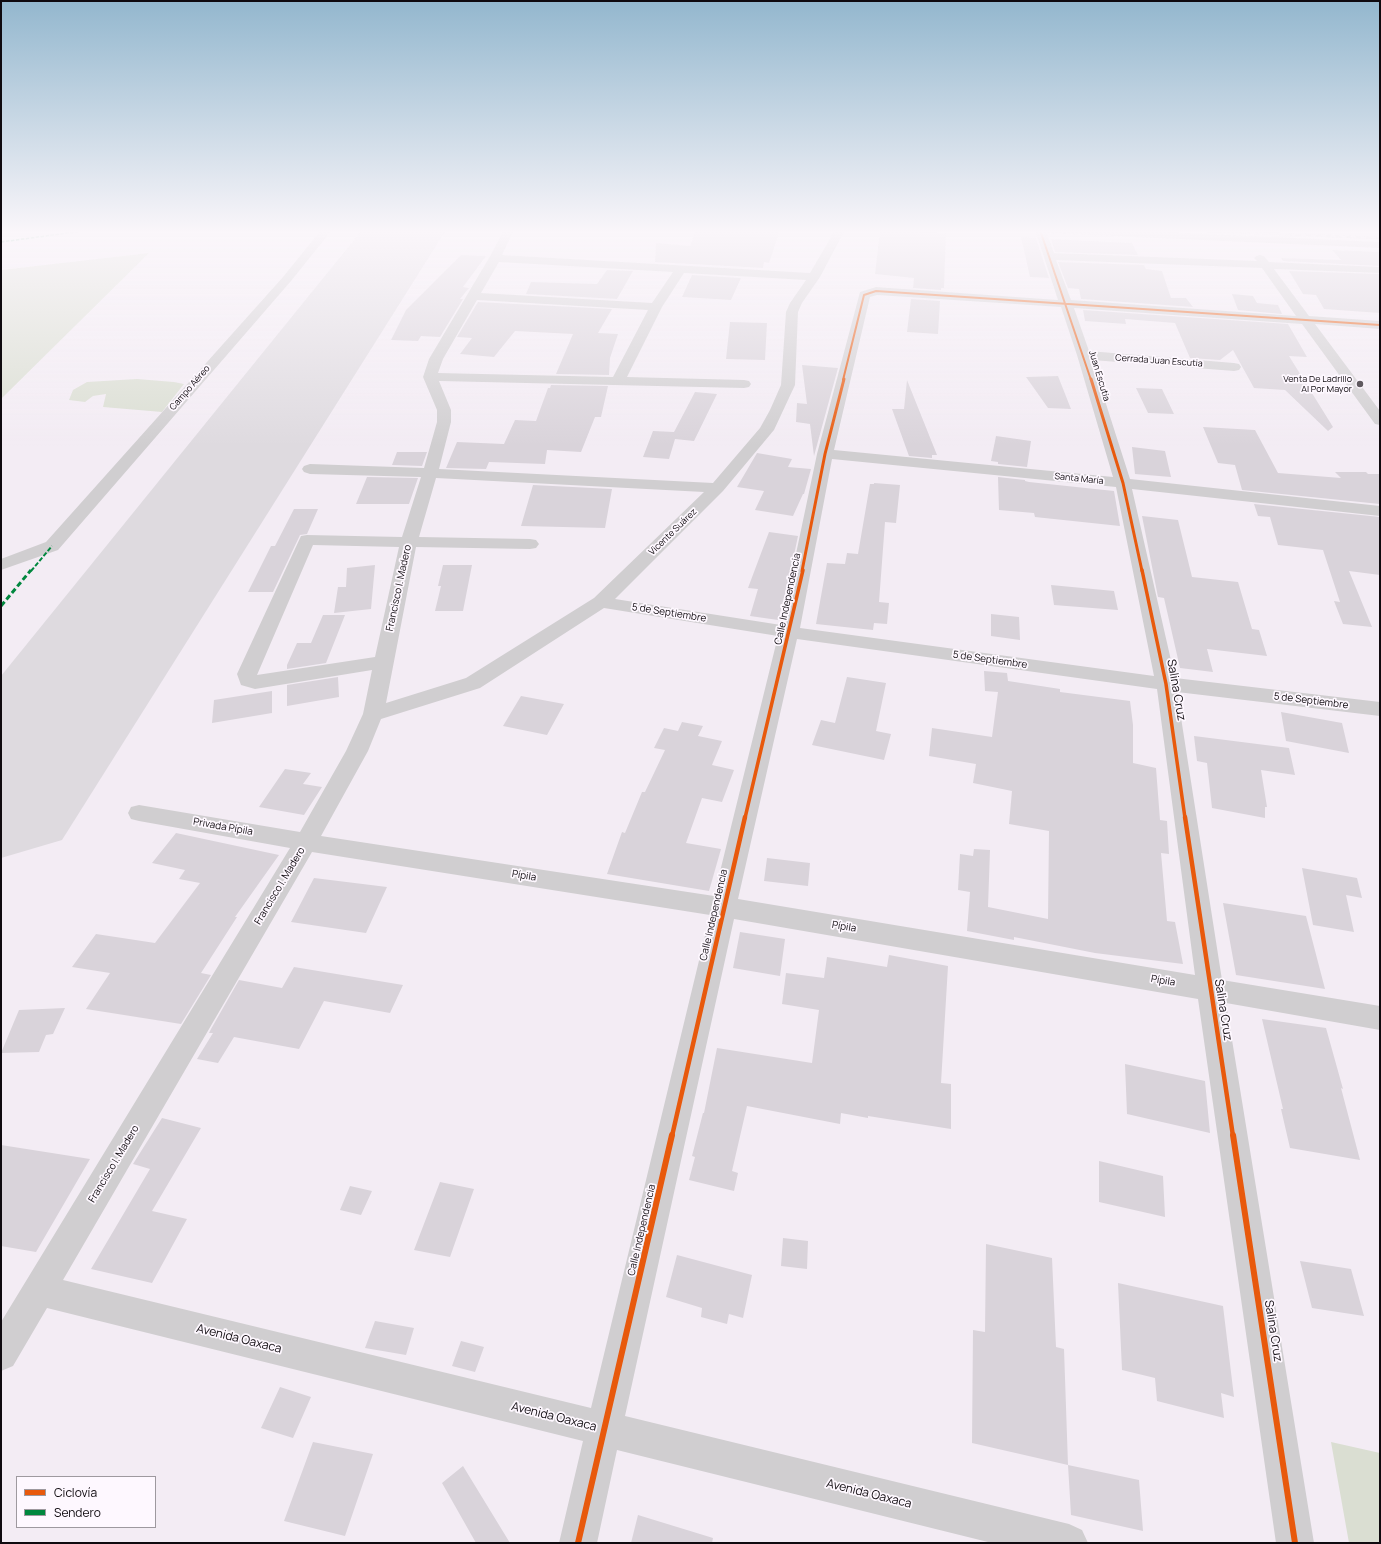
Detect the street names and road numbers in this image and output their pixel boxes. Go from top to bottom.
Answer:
street label: Juan Escutia [1086,349,1112,403]
street label: Cerrada Juan Escutia [1115,353,1203,369]
street label: Campo Aéreo [167,363,213,413]
street label: Santa María [1054,471,1104,487]
street label: Vicente Suárez [647,507,699,557]
street label: Francisco I. Madero [384,544,414,632]
street label: Calle Independencia [772,552,804,646]
street label: 5 de Septiembre [631,601,707,625]
street label: 5 de Septiembre [952,649,1028,671]
street label: Salina Cruz [1164,658,1188,722]
street label: 5 de Septiembre [1273,690,1349,712]
street label: Privada Pípila [192,816,254,838]
street label: Francisco I. Madero [252,845,308,927]
street label: Pípila [511,868,537,884]
street label: Calle Independencia [698,868,730,962]
street label: Pípila [831,919,857,935]
street label: Pípila [1150,973,1176,989]
street label: Salina Cruz [1211,978,1235,1042]
street label: Francisco I. Madero [86,1123,142,1205]
street label: Calle Independencia [626,1183,658,1277]
street label: Salina Cruz [1261,1299,1285,1363]
street label: Avenida Oaxaca [195,1321,283,1357]
street label: Avenida Oaxaca [510,1399,598,1435]
street label: Avenida Oaxaca [825,1476,913,1512]

